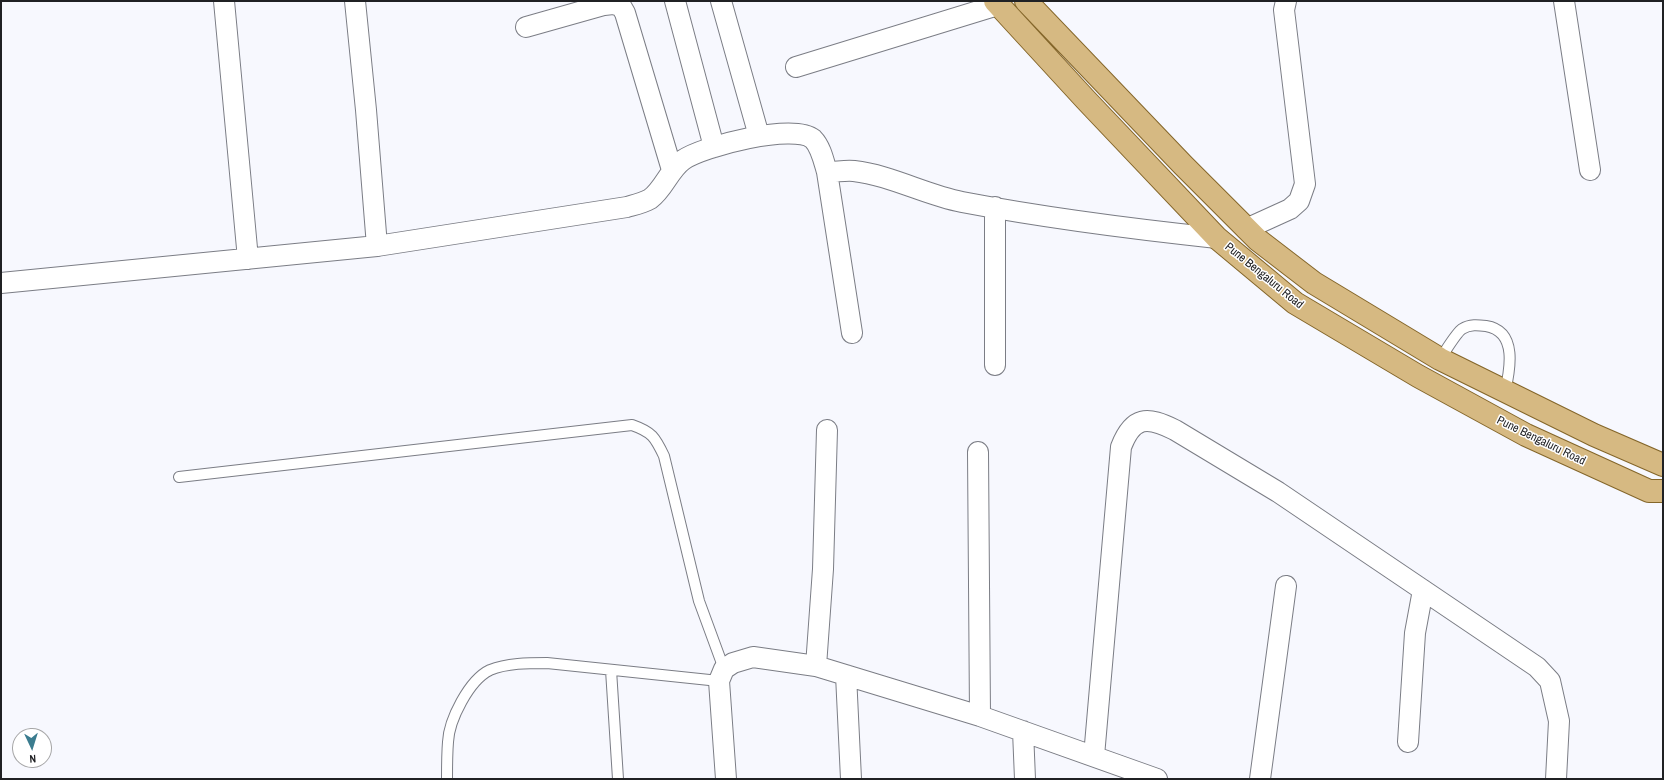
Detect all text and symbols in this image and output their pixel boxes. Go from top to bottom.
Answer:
street label: Pune Bengaluru Road [1222,240,1306,312]
street label: Pune Bengaluru Road [1494,413,1588,469]
north arrow [12,728,52,768]
text: N [29,752,37,766]

